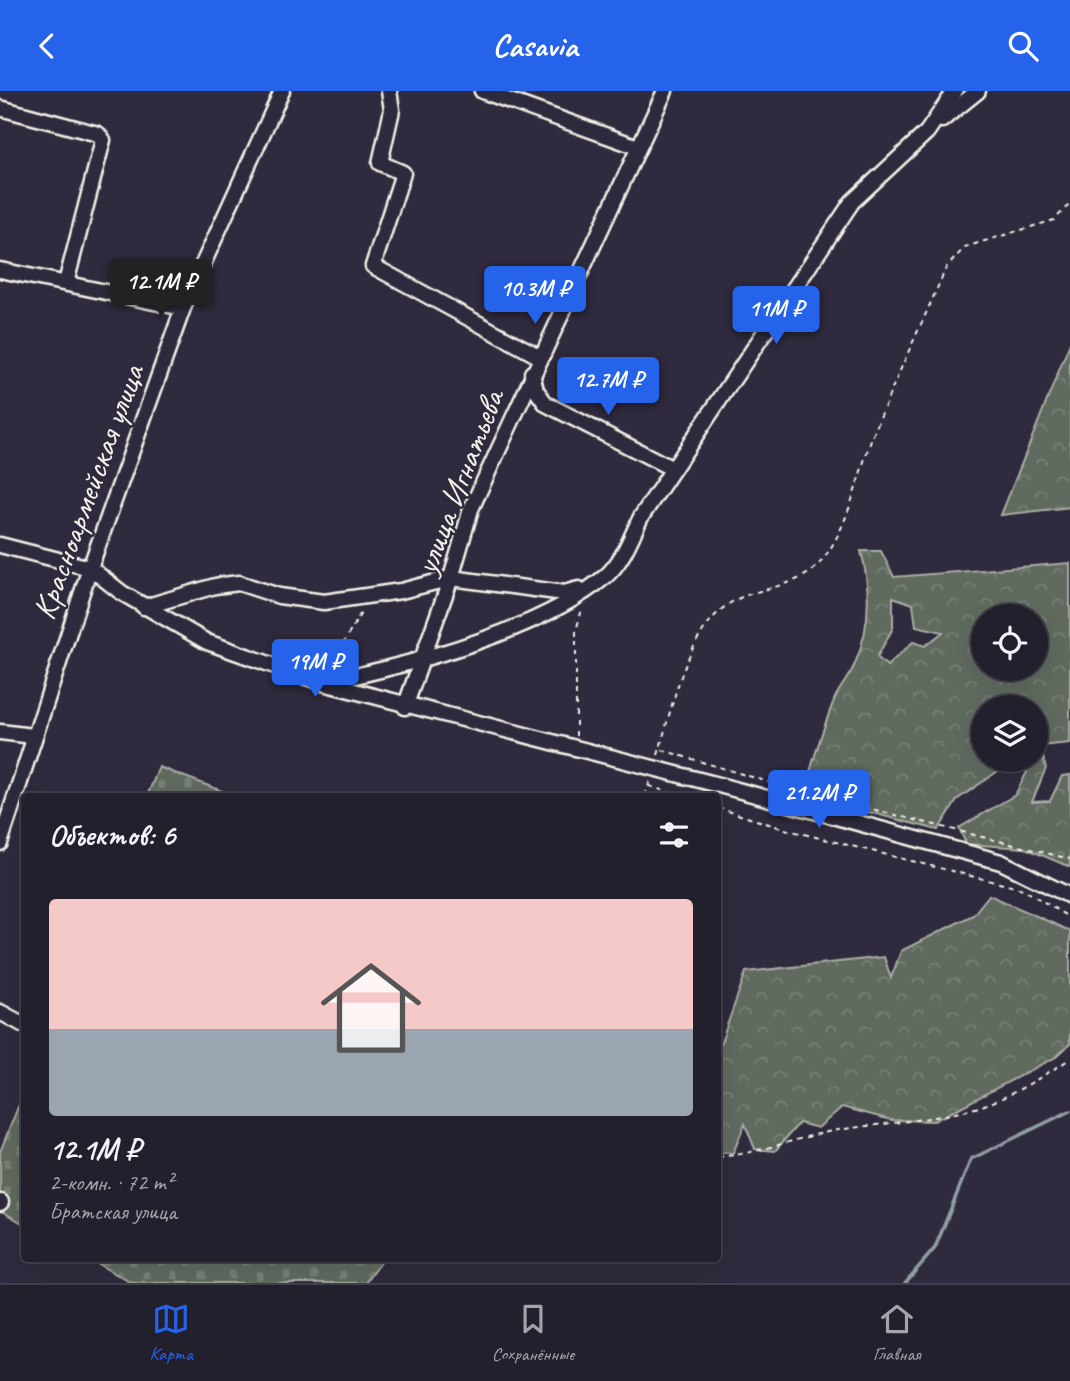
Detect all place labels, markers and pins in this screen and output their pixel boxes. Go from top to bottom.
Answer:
pin: 12.1M ₽ [96,259,226,319]
pin: 10.3M ₽ [470,267,600,326]
pin: 11M ₽ [727,287,825,346]
pin: 12.7M ₽ [543,357,673,417]
pin: 19M ₽ [266,639,364,699]
pin: 21.2M ₽ [754,771,884,830]

